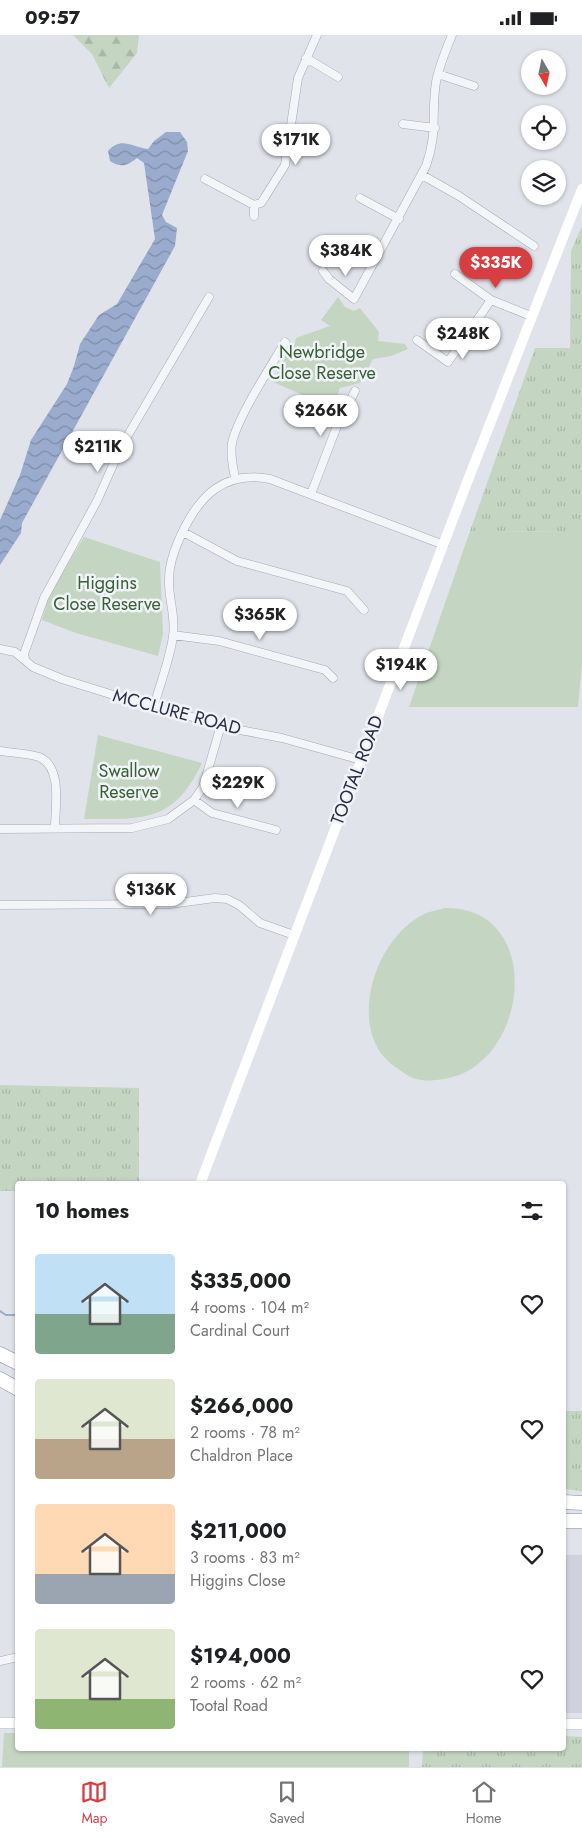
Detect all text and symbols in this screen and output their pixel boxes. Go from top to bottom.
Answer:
text: 09:57 [25,4,80,31]
north arrow [521,50,566,95]
map controls [521,50,566,205]
button: locate [521,105,566,150]
pin: $171K [261,123,331,166]
text: $171K [272,128,320,151]
button: layers [521,160,566,205]
pin: $384K [311,235,381,277]
text: $384K [320,239,372,262]
pin: $335K [461,247,531,289]
text: $335K [470,251,522,274]
pin: $248K [428,317,498,360]
text: $248K [437,322,489,345]
park label: Newbridge Close Reserve [268,339,376,386]
pin: $266K [286,395,356,437]
text: $266K [294,399,348,422]
pin: $211K [63,431,133,473]
text: $211K [74,435,122,458]
park label: Higgins Close Reserve [53,570,161,617]
pin: $365K [225,599,295,641]
text: $365K [234,603,286,626]
pin: $194K [366,649,436,691]
text: $194K [375,653,427,676]
street label: MCCLURE ROAD [110,682,244,742]
street label: TOOTAL ROAD [324,712,390,828]
park label: Swallow Reserve [99,758,160,805]
pin: $229K [203,767,273,809]
text: $229K [212,771,264,794]
pin: $136K [116,873,186,916]
text: $136K [126,878,176,901]
text: 10 homes [35,1196,129,1226]
icon: filters [518,1197,546,1225]
text: $335,000 [190,1266,291,1296]
icon: home [75,1274,135,1334]
icon: heart [518,1290,546,1318]
text: 4 rooms · 104 m² [190,1296,309,1319]
text: Cardinal Court [190,1319,289,1342]
text: $266,000 [190,1391,293,1421]
icon: home [75,1399,135,1459]
icon: heart [518,1415,546,1443]
text: 2 rooms · 78 m² [190,1421,300,1444]
text: Chaldron Place [190,1444,293,1467]
text: $211,000 [190,1516,287,1546]
icon: home [75,1524,135,1584]
icon: heart [518,1540,546,1568]
text: 3 rooms · 83 m² [190,1546,300,1569]
text: Higgins Close [190,1569,286,1592]
text: $194,000 [190,1641,291,1671]
icon: home [75,1649,135,1709]
icon: heart [518,1665,546,1693]
text: 2 rooms · 62 m² [190,1671,301,1694]
text: Tootal Road [190,1694,268,1717]
tab: Map [80,1778,108,1828]
tab: Saved [269,1778,305,1828]
tab: Home [466,1778,502,1828]

